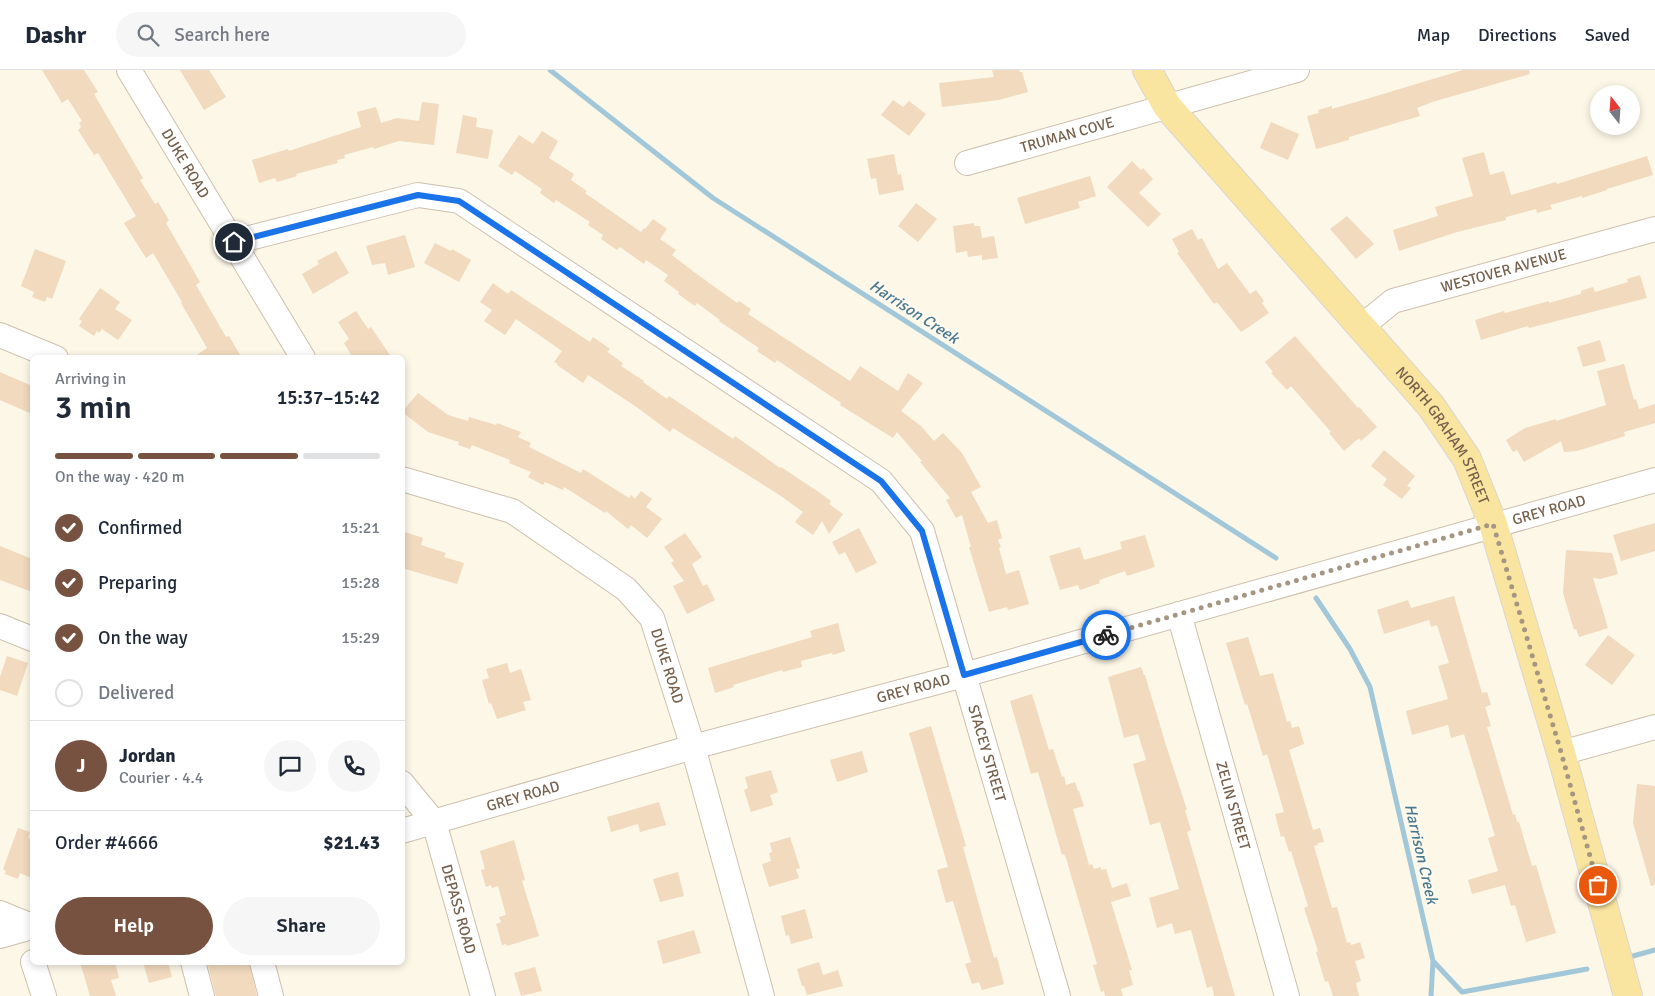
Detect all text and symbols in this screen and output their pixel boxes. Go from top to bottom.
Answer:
search box [116,12,466,57]
text: Dashr [25,20,86,50]
icon: search [134,21,162,49]
text: Search here [174,23,270,47]
text: Map [1417,24,1450,46]
text: Directions [1478,24,1557,46]
text: Saved [1585,24,1630,46]
north arrow [1590,85,1640,135]
map controls [1590,85,1640,135]
street label: TRUMAN COVE [1018,113,1116,157]
street label: DUKE ROAD [158,125,213,201]
pin [213,221,255,263]
icon: home [220,228,248,256]
street label: WESTOVER AVENUE [1439,245,1569,296]
water label: Harrison Creek [866,276,964,349]
street label: NORTH GRAHAM STREET [1392,363,1493,507]
text: Arriving in [55,369,126,389]
text: 15:37–15:42 [277,386,380,410]
text: 3 min [55,388,132,427]
text: On the way · 420 m [55,467,185,487]
street label: GREY ROAD [1510,491,1588,529]
icon: check [55,514,83,542]
text: Confirmed [98,516,182,540]
text: 15:21 [341,518,380,538]
icon: check [55,569,83,597]
text: Preparing [98,571,177,595]
text: 15:28 [341,573,380,593]
courier [1081,610,1131,660]
icon: bike [1092,621,1120,649]
icon: check [55,624,83,652]
text: On the way [98,626,188,650]
street label: DUKE ROAD [647,626,688,706]
text: 15:29 [341,628,380,648]
street label: GREY ROAD [875,670,952,707]
text: Delivered [98,681,174,705]
street label: STACEY STREET [964,702,1010,805]
button: chat [264,740,316,792]
button: phone [328,740,380,792]
text: Jordan [119,744,176,768]
text: J [77,754,85,778]
street label: ZELIN STREET [1212,759,1254,852]
text: Courier · 4.4 [119,768,203,788]
street label: GREY ROAD [484,777,562,815]
water label: Harrison Creek [1400,802,1443,908]
text: Order #4666 [55,831,158,855]
text: $21.43 [323,831,380,855]
street label: DEPASS ROAD [437,862,480,956]
pin [1577,864,1619,906]
icon: bag [1584,871,1612,899]
button: Help [55,897,213,955]
button: Share [223,897,380,955]

